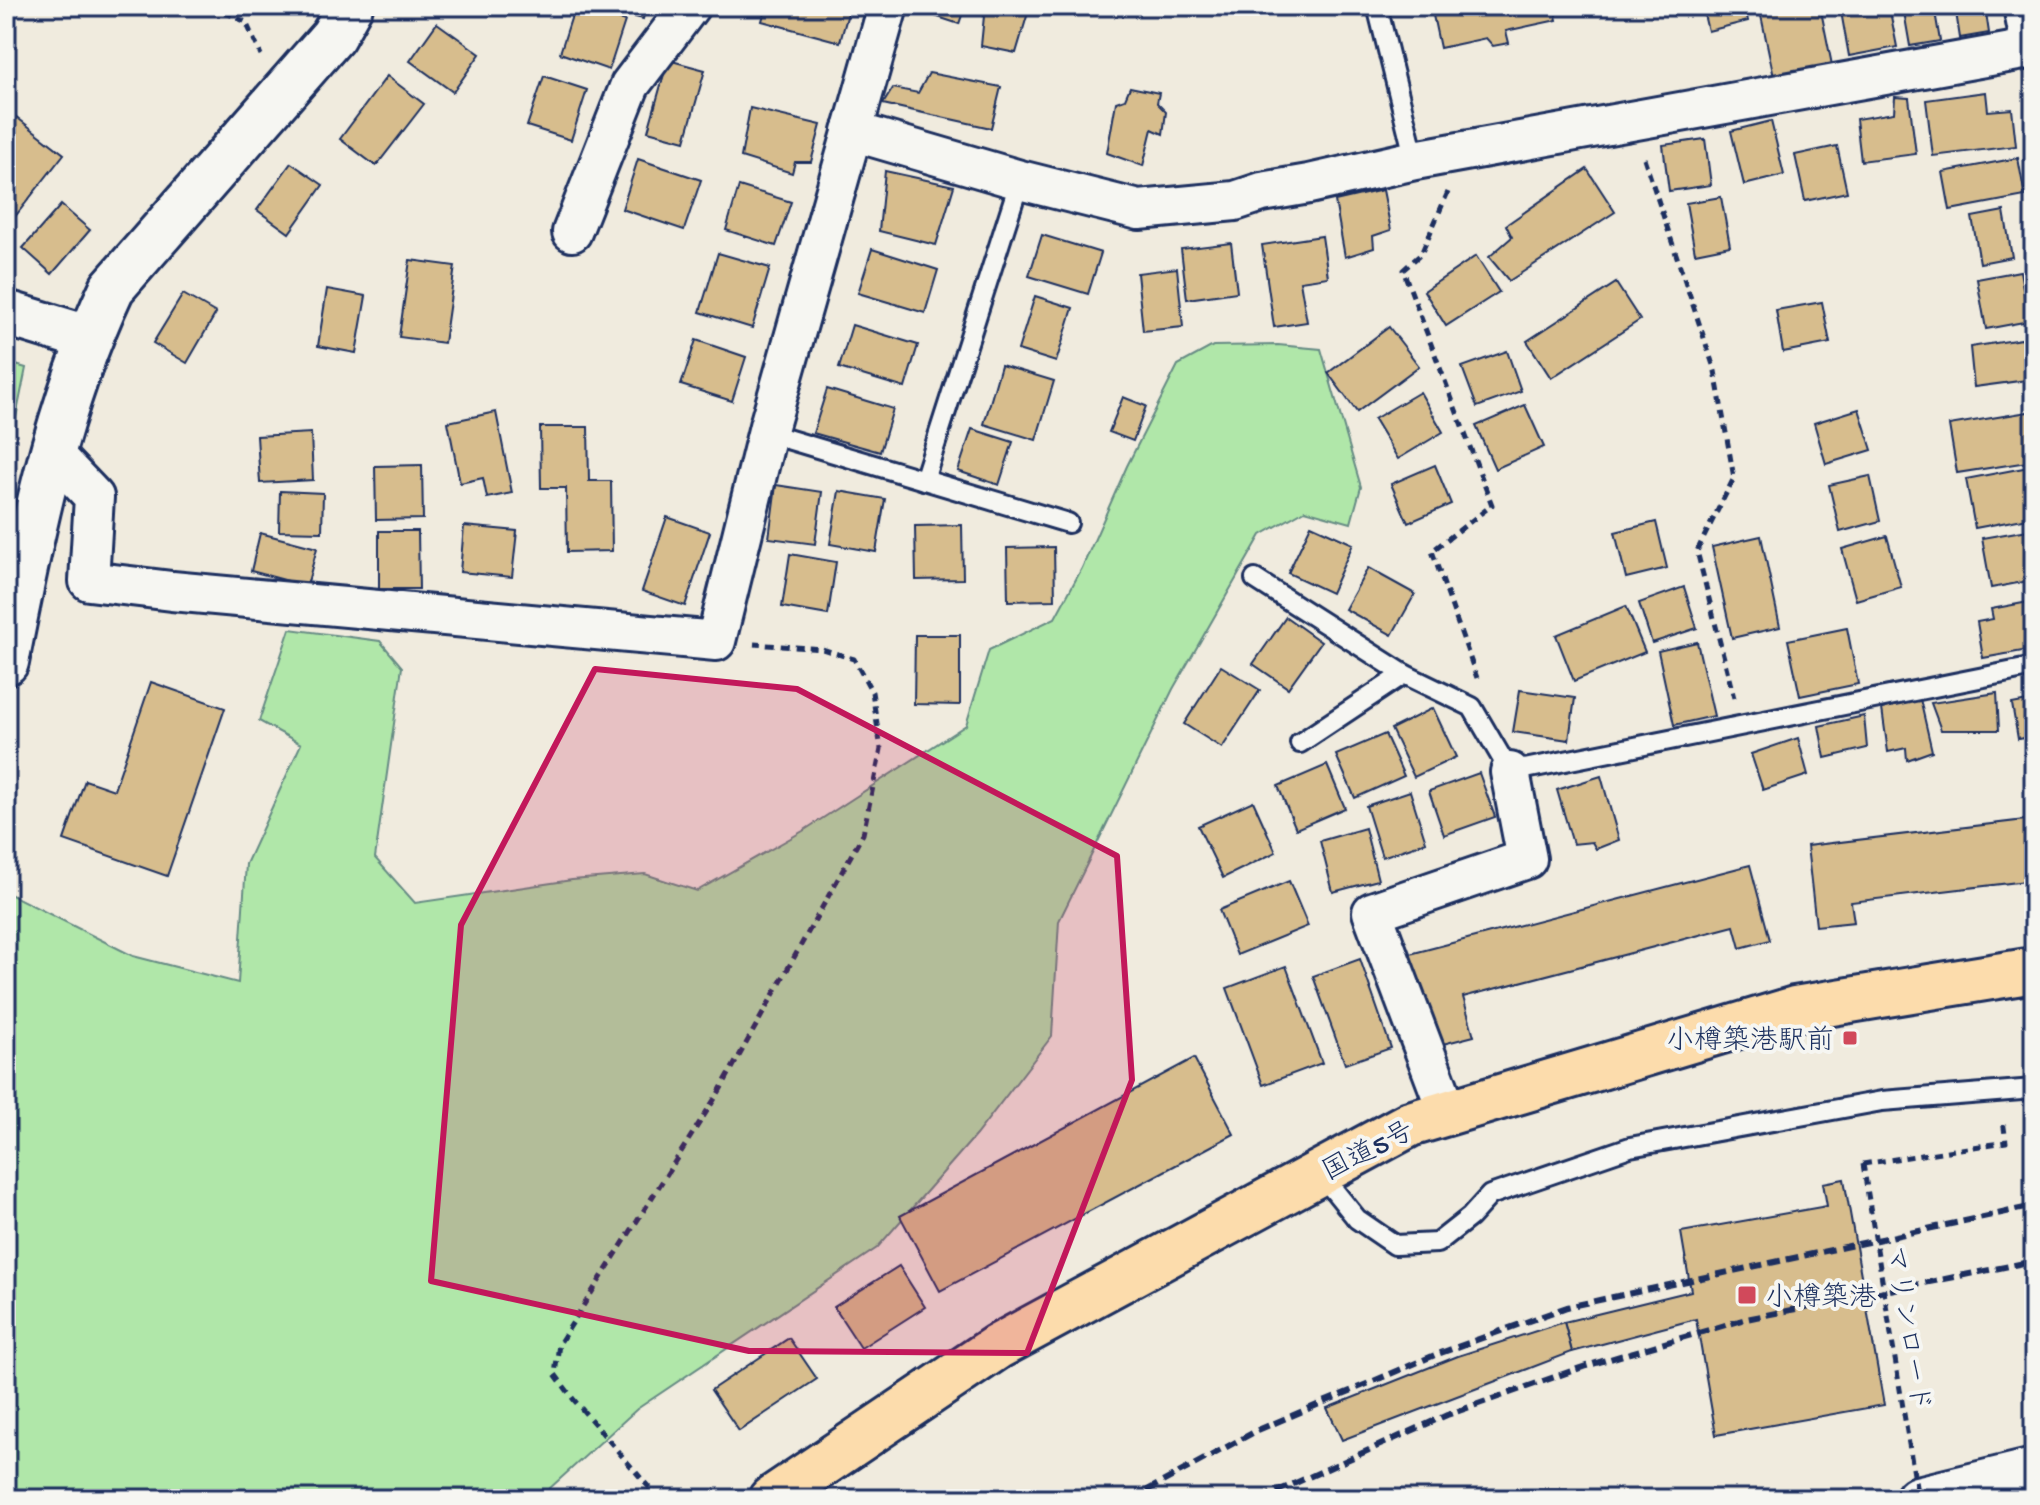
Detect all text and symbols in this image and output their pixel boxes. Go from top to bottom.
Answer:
place label: 小樽築港駅前 [1666,1025,1834,1059]
marker: 小樽築港駅前 [1841,1029,1859,1047]
street label: 国道5号 [1317,1115,1421,1190]
street label: マリンロード [1876,1243,1935,1414]
place label: 小樽築港 [1765,1282,1877,1316]
marker: 小樽築港 [1736,1284,1758,1306]

